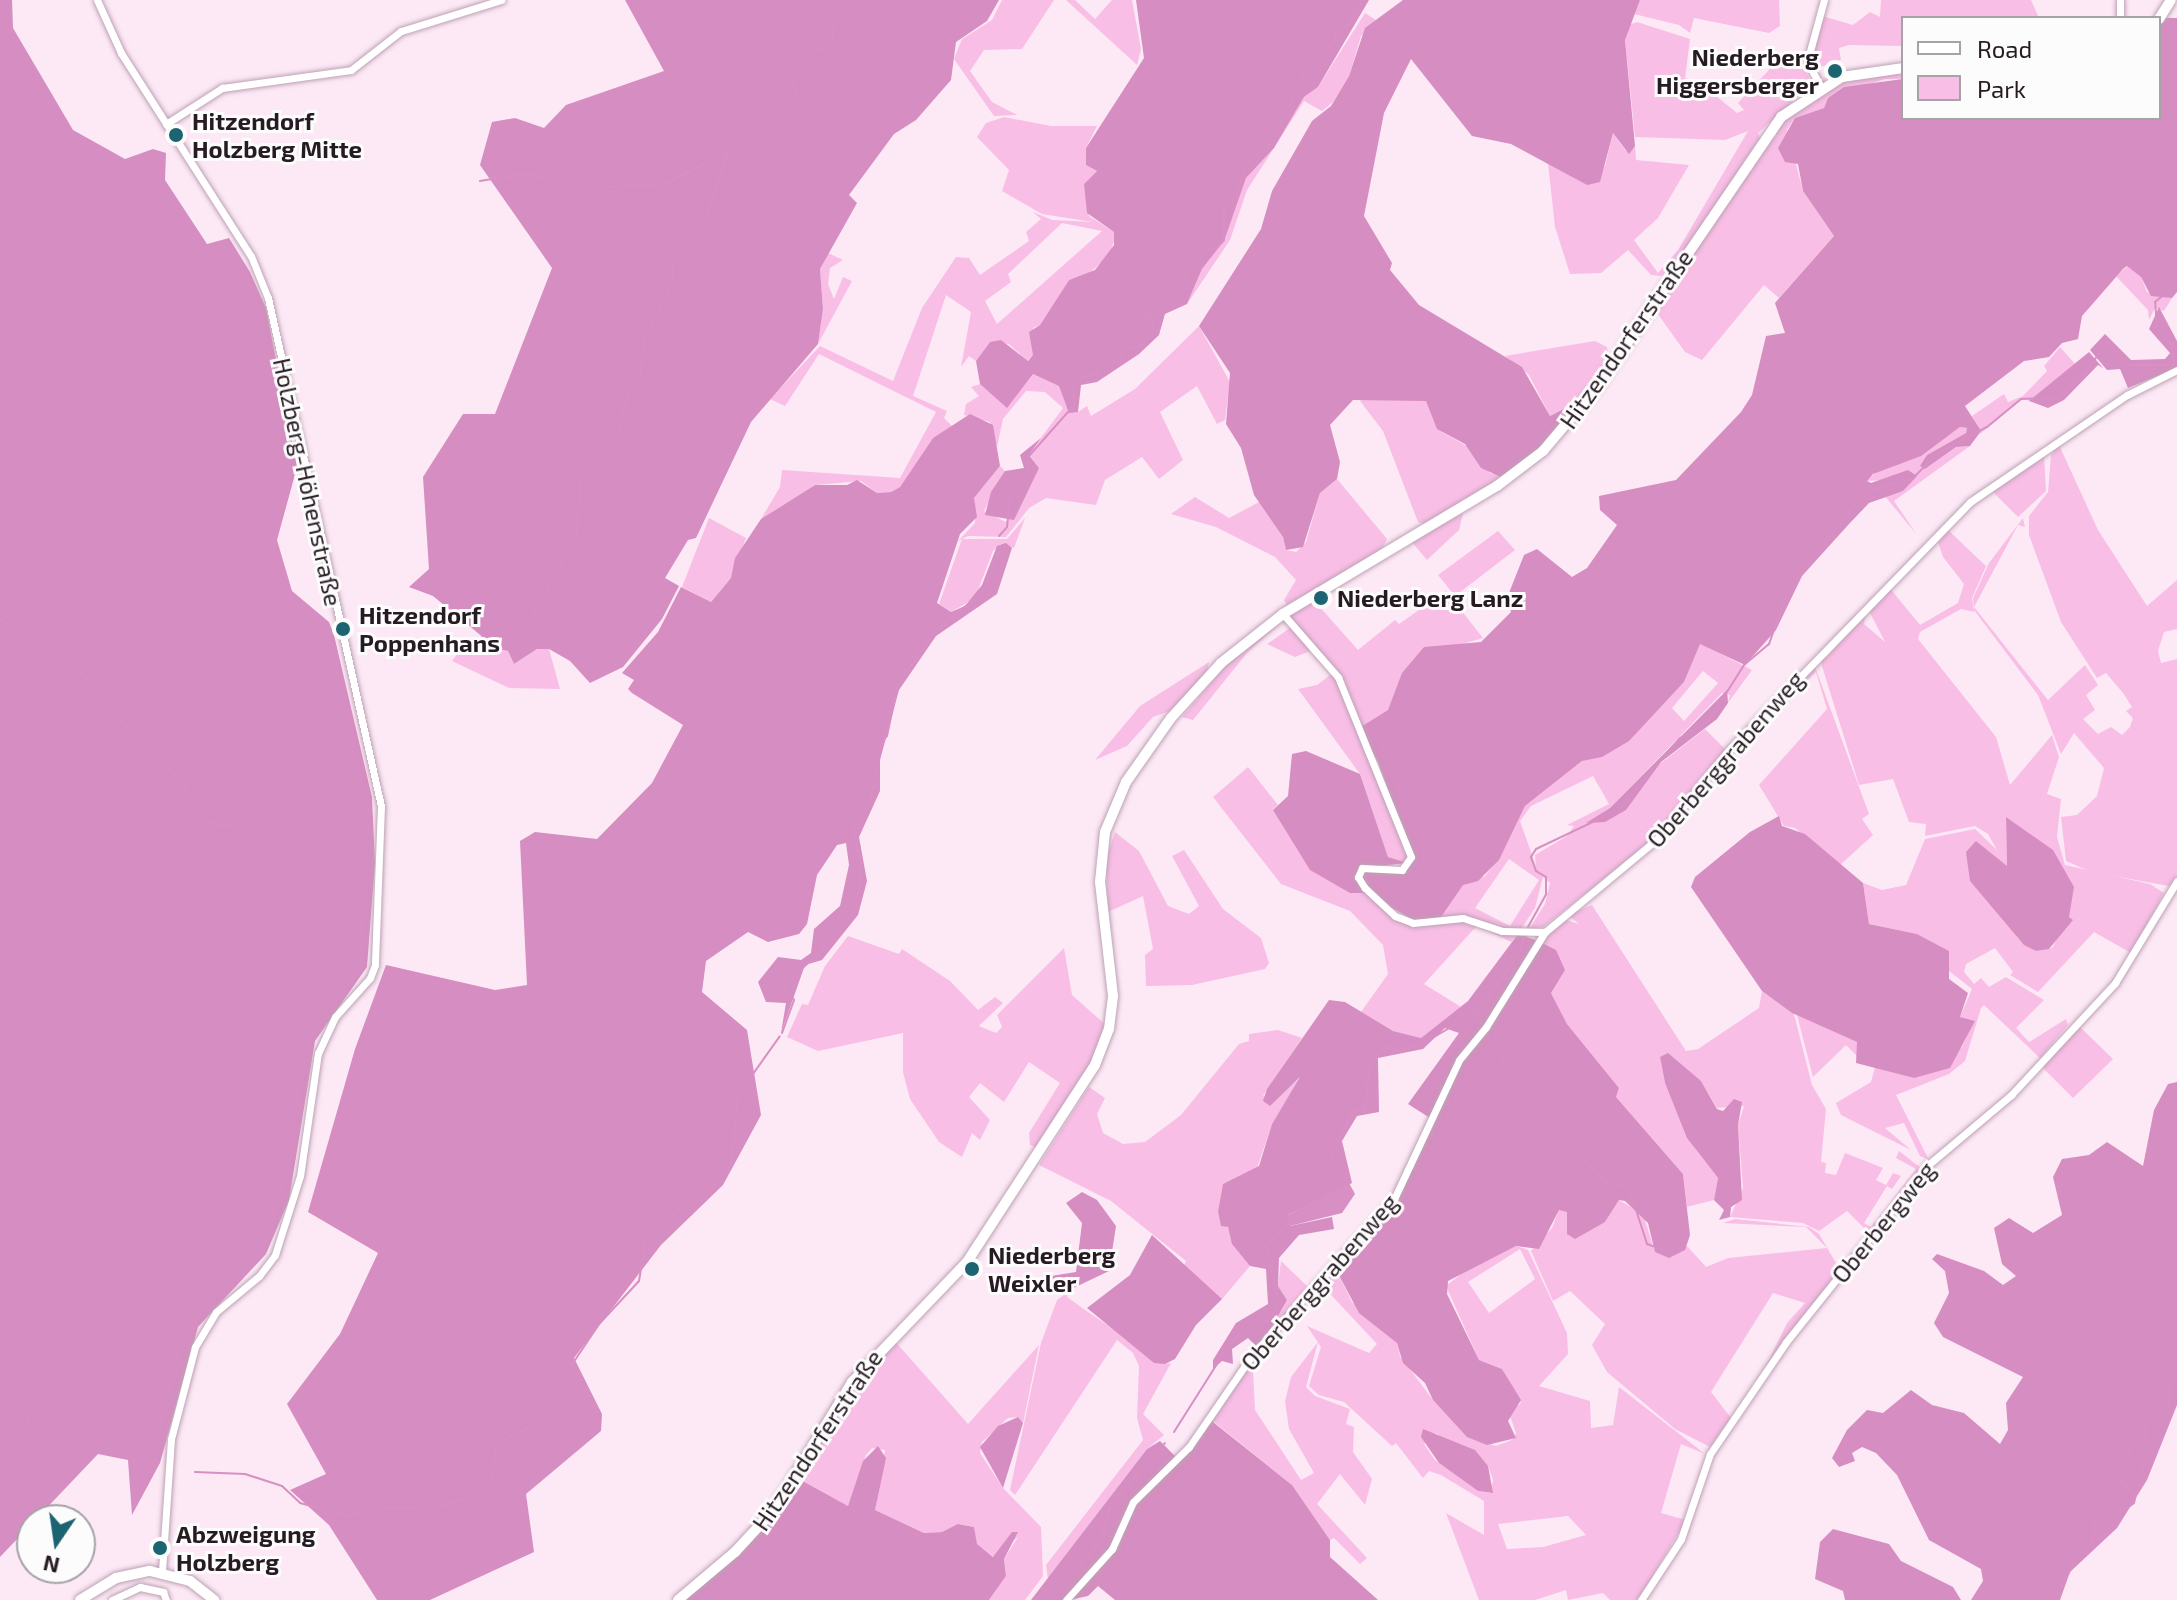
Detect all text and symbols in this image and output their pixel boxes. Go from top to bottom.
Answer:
legend [1901,16,2161,120]
text: Road [1977,34,2032,63]
place label: Niederberg Higgersberger [1656,43,1819,99]
marker: Niederberg Higgersberger [1826,62,1844,80]
text: Park [1977,74,2026,103]
place label: Hitzendorf Holzberg Mitte [192,107,362,163]
marker: Hitzendorf Holzberg Mitte [167,126,185,144]
street label: Hitzendorferstraße [1553,244,1699,434]
street label: Holzberg-Höhenstraße [268,355,348,609]
place label: Niederberg Lanz [1337,584,1523,612]
marker: Niederberg Lanz [1312,589,1330,607]
place label: Hitzendorf Poppenhans [359,601,500,657]
marker: Hitzendorf Poppenhans [334,620,352,638]
street label: Oberberggrabenweg [1641,665,1809,853]
street label: Oberbergweg [1825,1156,1941,1288]
street label: Oberberggrabenweg [1235,1188,1403,1376]
place label: Niederberg Weixler [988,1241,1116,1297]
marker: Niederberg Weixler [963,1260,981,1278]
street label: Hitzendorferstraße [746,1344,888,1536]
north arrow [16,1504,96,1584]
place label: Abzweigung Holzberg [176,1520,316,1576]
marker: Abzweigung Holzberg [151,1539,169,1557]
text: N [40,1551,62,1580]

